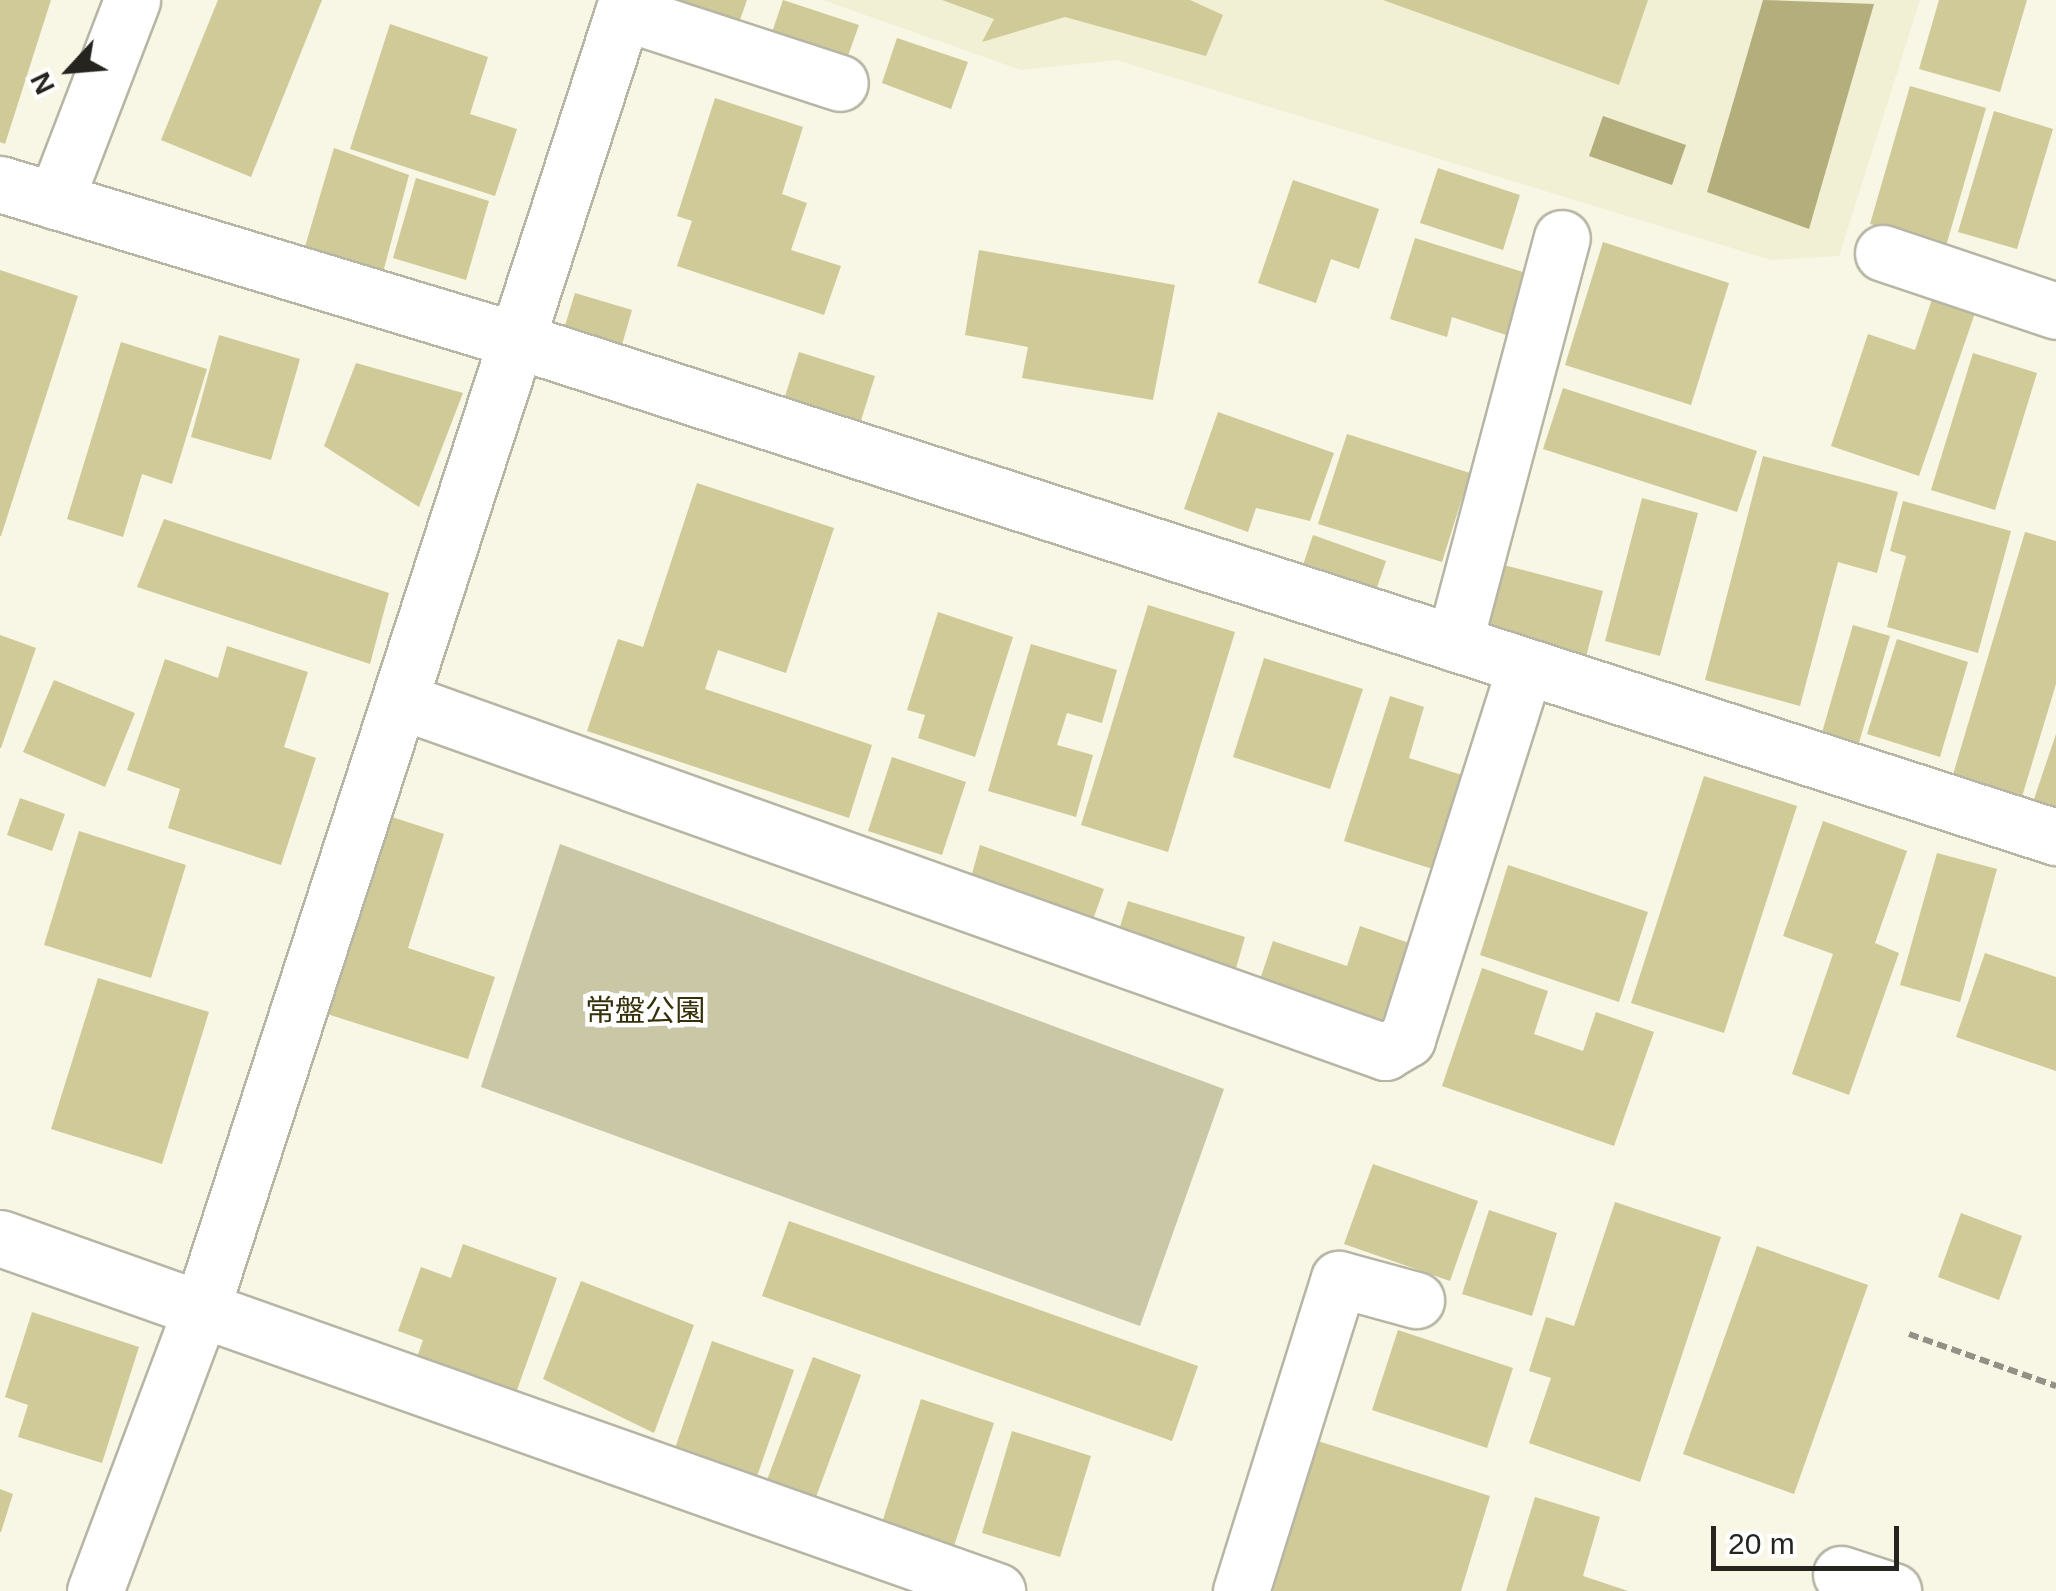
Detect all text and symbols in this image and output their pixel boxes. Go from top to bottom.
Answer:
north arrow [20,20,120,120]
text: N [24,67,61,99]
park label: 常盤公園 [585,993,705,1029]
scale bar [1716,1506,1904,1568]
text: 20 m [1728,1527,1795,1560]

